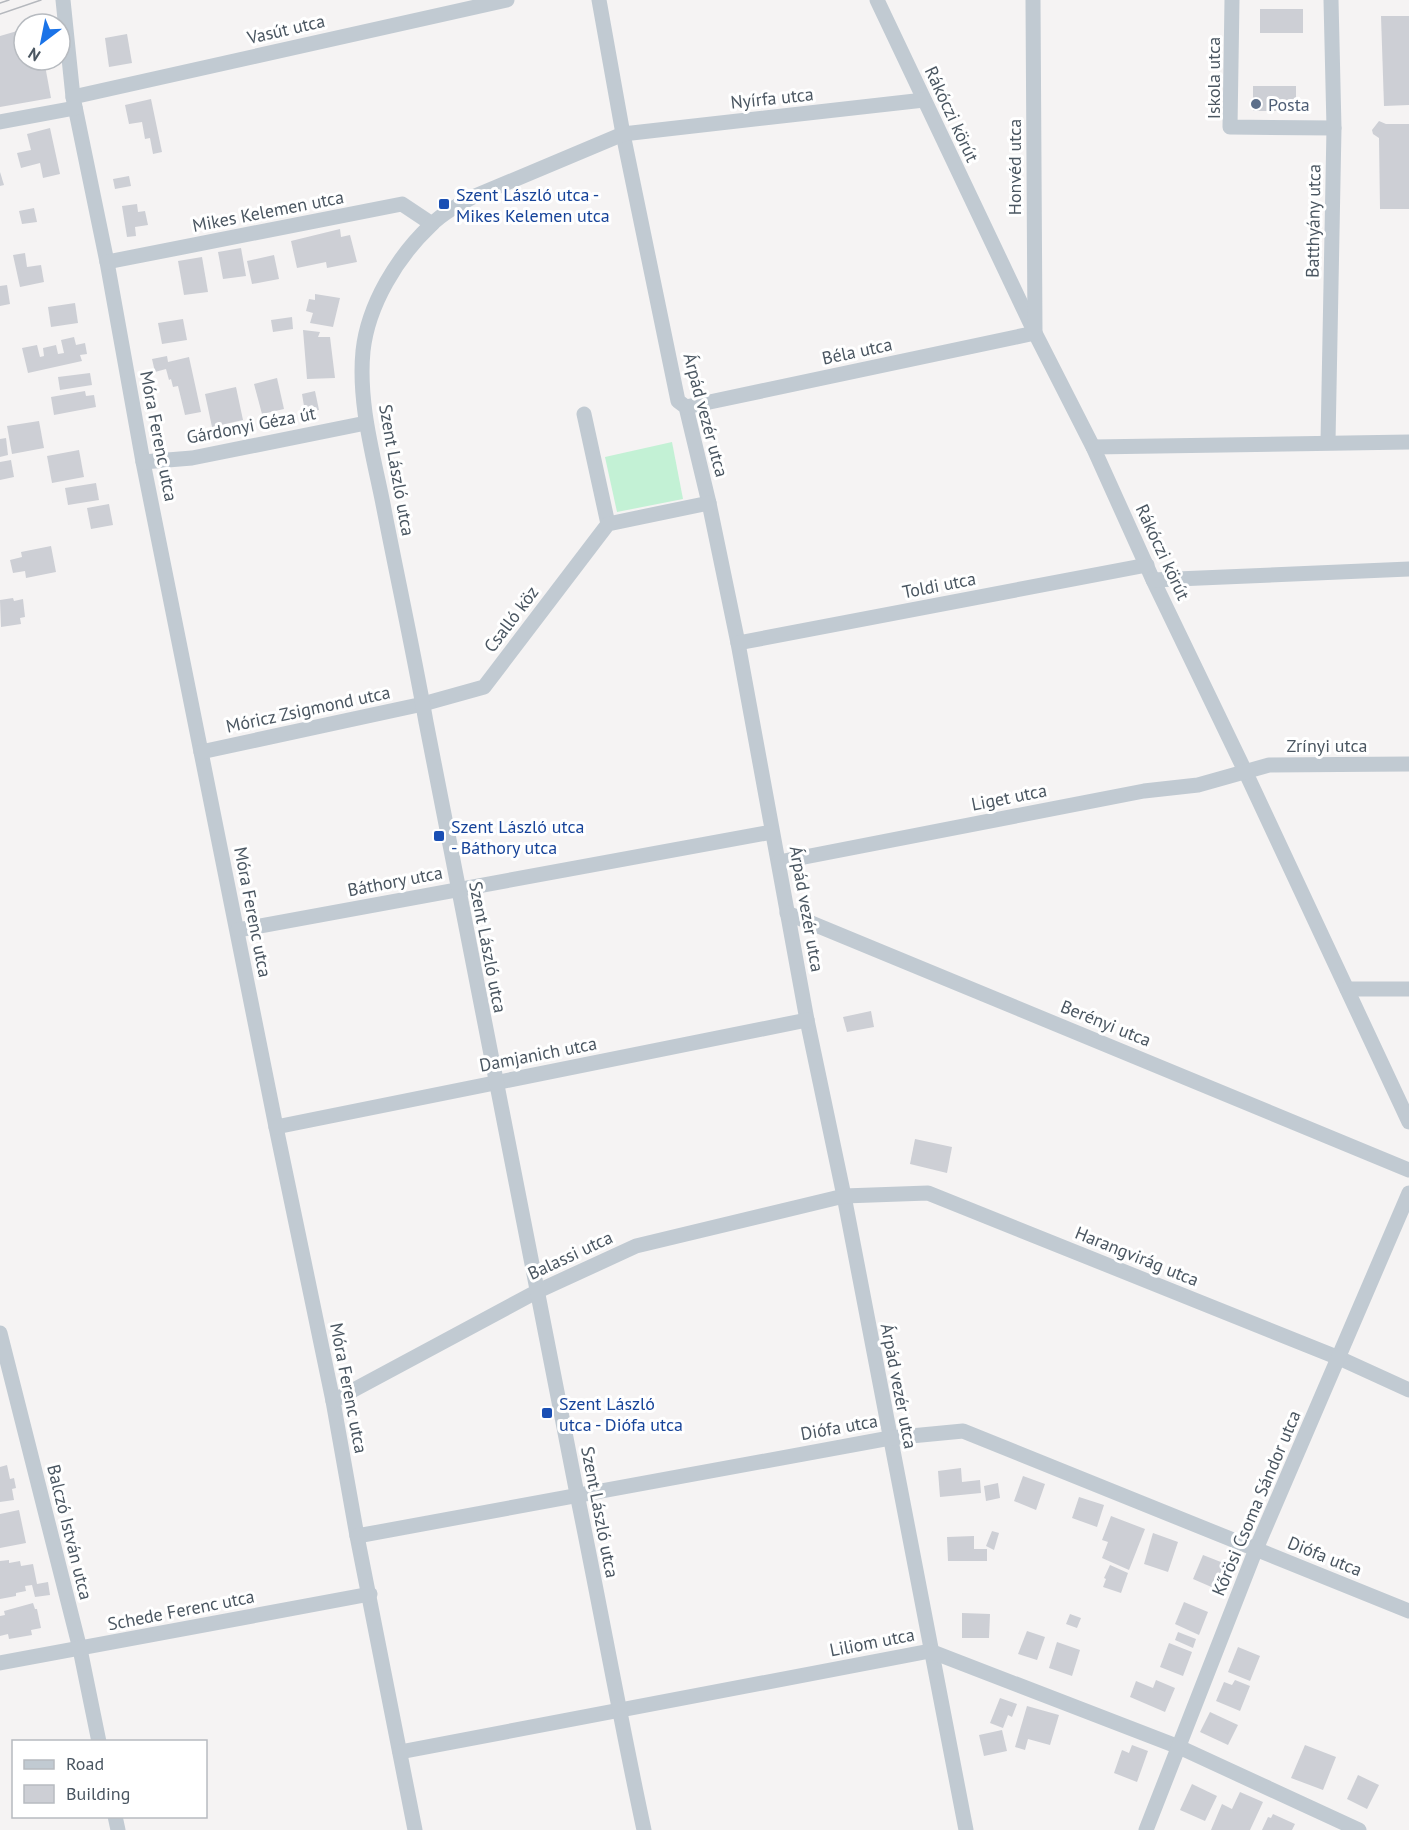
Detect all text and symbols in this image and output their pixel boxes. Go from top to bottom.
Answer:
street label: Vasút utca [244,9,327,49]
north arrow [12,12,72,72]
street label: Iskola utca [1202,37,1225,119]
text: N [24,43,44,66]
street label: Rákóczi körút [920,62,984,166]
street label: Nyírfa utca [729,82,815,114]
place label: Posta [1268,93,1310,116]
marker: Posta [1249,97,1263,111]
street label: Honvéd utca [1003,119,1026,215]
street label: Batthyány utca [1301,164,1325,278]
place label: Szent László utca - Mikes Kelemen utca [456,183,610,227]
street label: Mikes Kelemen utca [190,185,346,237]
marker: Szent László utca - Mikes Kelemen utca [437,197,451,211]
street label: Béla utca [820,332,894,370]
street label: Árpád vezér utca [678,350,734,480]
street label: Móra Ferenc utca [135,369,183,503]
street label: Gárdonyi Géza út [185,401,317,449]
street label: Szent László utca [374,402,420,538]
street label: Rákóczi körút [1131,500,1195,604]
street label: Toldi utca [900,567,978,603]
street label: Csalló köz [479,581,543,657]
street label: Móricz Zsigmond utca [224,680,392,738]
street label: Zrínyi utca [1287,734,1367,757]
street label: Liget utca [969,778,1049,816]
place label: Szent László utca - Báthory utca [451,815,584,859]
marker: Szent László utca - Báthory utca [432,829,446,843]
street label: Árpád vezér utca [785,844,829,974]
street label: Móra Ferenc utca [229,845,277,979]
street label: Báthory utca [346,861,444,901]
street label: Szent László utca [464,879,512,1015]
street label: Berényi utca [1057,994,1155,1052]
street label: Damjanich utca [477,1031,599,1077]
street label: Harangvirág utca [1072,1221,1202,1291]
street label: Balassi utca [524,1225,616,1285]
street label: Móra Ferenc utca [325,1321,373,1455]
street label: Árpád vezér utca [876,1321,922,1451]
place label: Szent László utca - Diófa utca [559,1392,683,1436]
marker: Szent László utca - Diófa utca [540,1406,554,1420]
street label: Kőrösi Csoma Sándor utca [1206,1407,1306,1599]
street label: Diófa utca [799,1409,879,1445]
street label: Szent László utca [576,1444,624,1580]
street label: Balczó István utca [42,1462,98,1602]
street label: Diófa utca [1284,1531,1366,1581]
street label: Schede Ferenc utca [106,1584,256,1636]
street label: Liliom utca [828,1623,916,1661]
legend [12,1740,207,1818]
text: Road [66,1752,104,1775]
text: Building [66,1782,130,1805]

